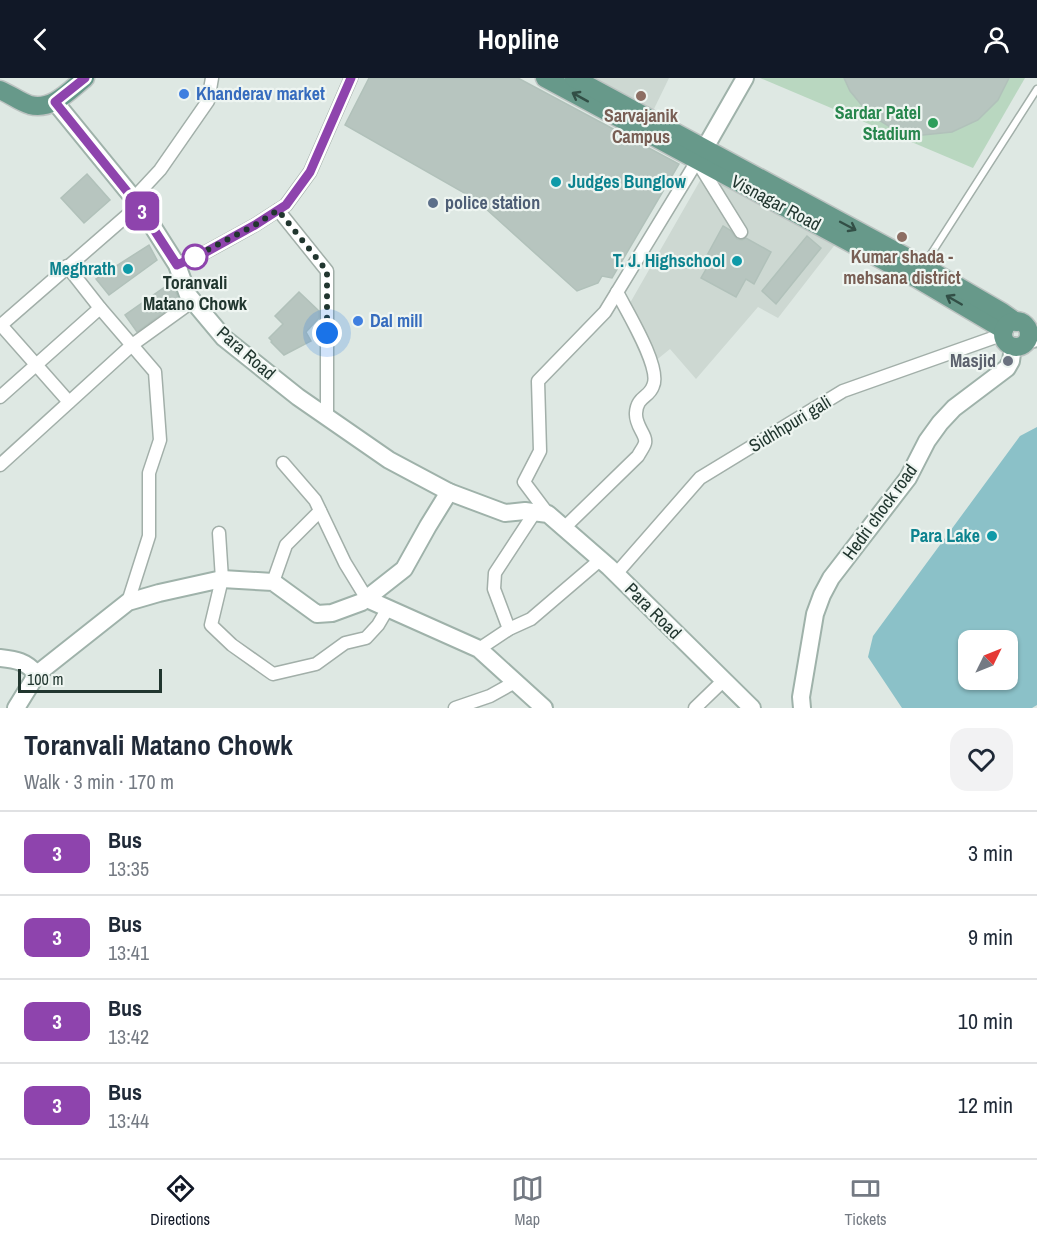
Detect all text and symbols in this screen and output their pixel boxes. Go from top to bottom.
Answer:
text: Hopline [478,21,559,57]
icon: back [24,23,57,56]
icon: person [980,23,1013,56]
place label: Khanderav market [196,81,325,106]
marker: Khanderav market [177,87,191,101]
marker: Sarvajanik Campus [634,89,648,103]
one-way arrow [571,91,589,102]
place label: Sardar Patel Stadium [835,100,921,146]
place label: Sarvajanik Campus [604,103,679,149]
marker: Sardar Patel Stadium [926,116,940,130]
street label: Visnagar Road [727,168,825,237]
place label: Judges Bunglow [568,169,687,194]
marker: Judges Bunglow [549,175,563,189]
place label: police station [445,190,540,215]
line badge: 3 [122,192,162,230]
marker: police station [426,196,440,210]
text: 3 [137,197,147,226]
one-way arrow [838,221,856,232]
marker: Kumar shada - mehsana district [895,230,909,244]
marker: Toranvali Matano Chowk [182,244,208,270]
place label: Kumar shada - mehsana district [843,244,961,290]
place label: T. J. Highschool [613,248,725,273]
marker: T. J. Highschool [730,254,744,268]
place label: Meghrath [50,256,116,281]
marker: Meghrath [121,262,135,276]
place label: Toranvali Matano Chowk [143,270,248,316]
one-way arrow [946,294,963,306]
place label: Dal mill [370,308,423,333]
marker: Dal mill [351,314,365,328]
your location [312,318,342,348]
street label: Para Road [212,320,281,385]
place label: Masjid [950,348,996,373]
marker: Masjid [1001,354,1015,368]
street label: Sidhhpuri gali [744,389,836,458]
street label: Hedri chock road [836,459,923,565]
place label: Para Lake [910,523,980,548]
marker: Para Lake [985,529,999,543]
street label: Para Road [620,577,687,644]
north arrow [958,630,1018,690]
map controls [958,630,1018,690]
scale bar [18,666,162,694]
text: 100 m [27,668,63,690]
text: Toranvali Matano Chowk [24,726,293,764]
button: heart [950,728,1013,791]
text: Walk · 3 min · 170 m [24,768,174,795]
text: Bus [108,825,142,855]
text: 3 min [968,838,1013,868]
text: 3 [52,839,62,868]
text: 13:35 [108,855,149,882]
text: Bus [108,909,142,939]
text: 9 min [968,922,1013,952]
text: 3 [52,923,62,952]
text: 13:41 [108,939,149,966]
text: Bus [108,993,142,1023]
text: 10 min [958,1006,1013,1036]
text: 3 [52,1007,62,1036]
text: 13:42 [108,1023,149,1050]
text: Bus [108,1077,142,1107]
text: 12 min [958,1090,1013,1120]
text: 3 [52,1091,62,1120]
text: 13:44 [108,1107,149,1134]
tab: Directions [150,1172,210,1230]
tab: Map [511,1172,544,1230]
tab: Tickets [845,1172,887,1230]

